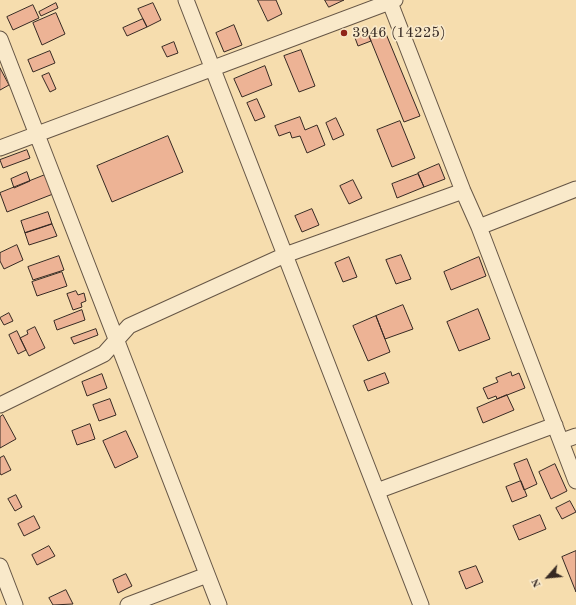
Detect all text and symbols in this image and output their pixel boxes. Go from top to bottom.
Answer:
place label: 3946 (14225) [352,24,446,42]
marker: 3946 (14225) [339,28,349,38]
north arrow [528,557,568,597]
text: N [530,576,544,589]

